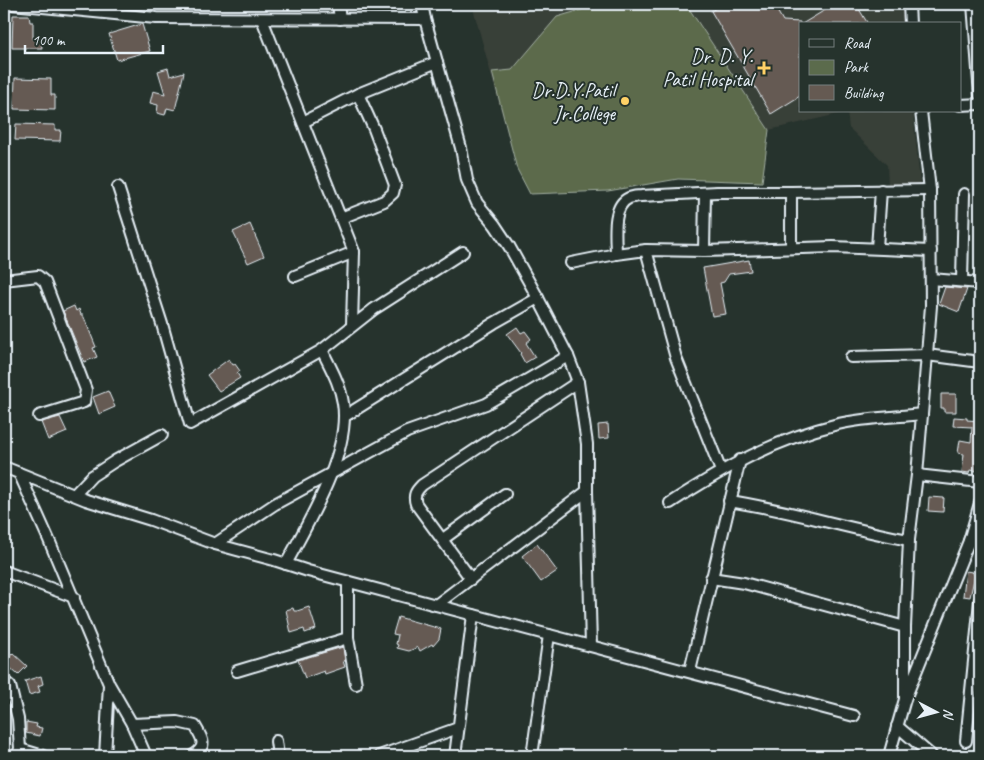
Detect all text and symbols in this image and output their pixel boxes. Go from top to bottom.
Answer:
scale bar [25,22,162,54]
legend [799,22,962,112]
text: 100 m [32,31,66,50]
text: Road [844,34,871,53]
place label: Dr. D. Y. Patil Hospital [663,44,757,92]
text: Park [844,58,869,77]
marker: Dr. D. Y. Patil Hospital [757,61,771,75]
place label: Dr.D.Y.Patil Jr.College [532,78,619,126]
text: Building [844,84,884,103]
marker: Dr.D.Y.Patil Jr.College [619,95,631,107]
north arrow [912,688,962,738]
text: N [939,708,957,721]

